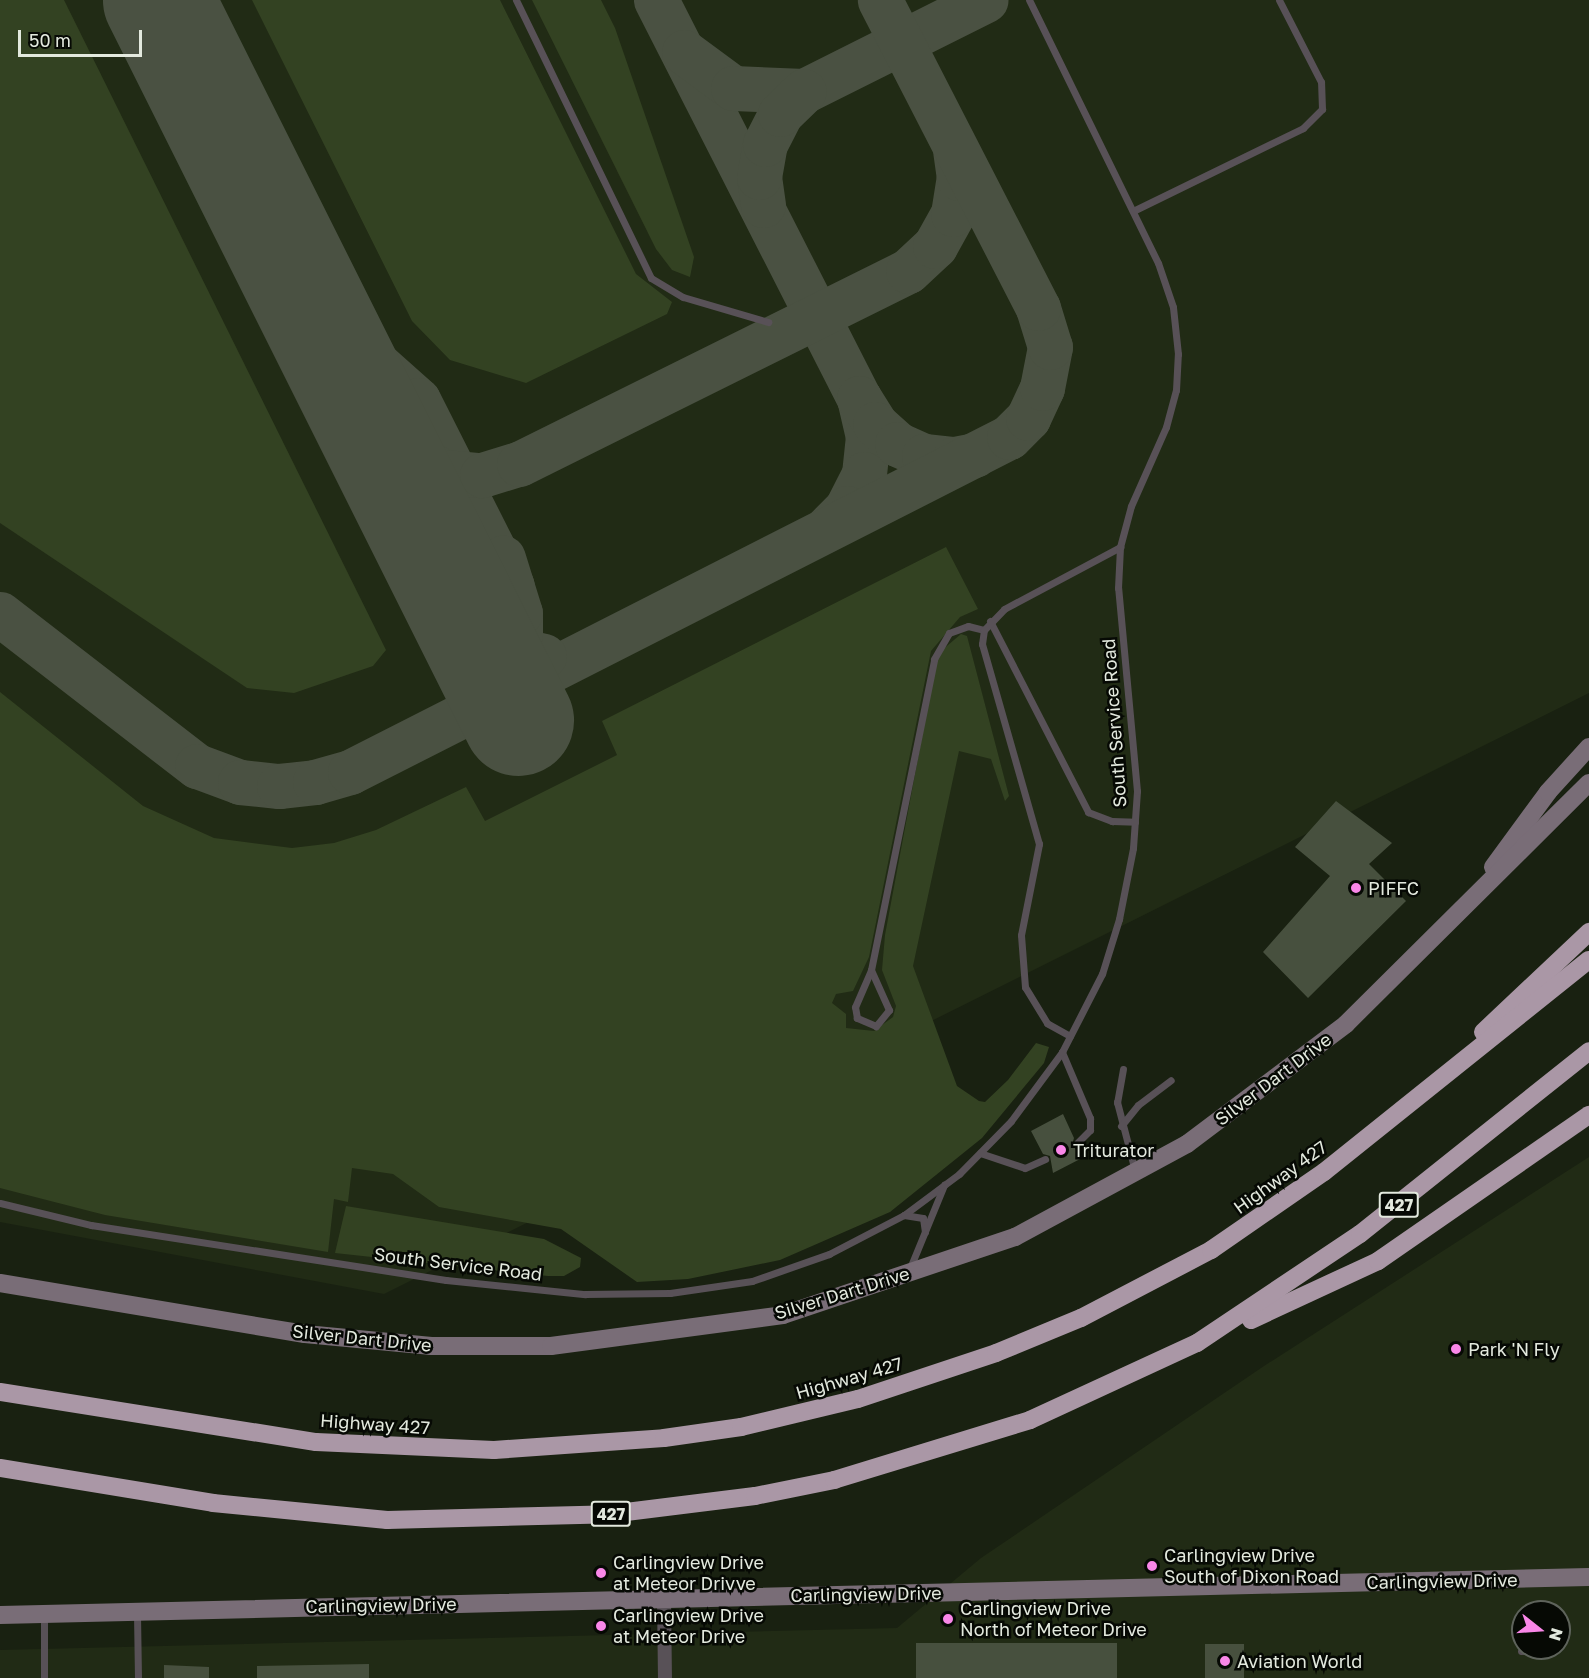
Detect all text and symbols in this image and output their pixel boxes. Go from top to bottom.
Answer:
scale bar [21,18,146,56]
text: 50 m [29,29,71,51]
street label: South Service Road [1097,638,1131,808]
place label: PIFFC [1368,877,1419,899]
marker: PIFFC [1349,881,1363,895]
street label: Silver Dart Drive [1211,1028,1335,1130]
street label: Highway 427 [1229,1136,1331,1218]
place label: Triturator [1073,1139,1154,1161]
marker: Triturator [1054,1143,1068,1157]
road number: 427 [1378,1192,1420,1218]
street label: South Service Road [373,1243,543,1285]
street label: Silver Dart Drive [772,1262,912,1324]
street label: Silver Dart Drive [291,1320,433,1356]
place label: Park 'N Fly [1468,1338,1560,1360]
marker: Park 'N Fly [1449,1342,1463,1356]
street label: Highway 427 [793,1352,905,1404]
street label: Highway 427 [319,1409,431,1439]
road number: 427 [590,1501,632,1527]
place label: Carlingview Drive South of Dixon Road [1164,1545,1339,1588]
place label: Carlingview Drive at Meteor Drivve [613,1552,764,1594]
marker: Carlingview Drive South of Dixon Road [1145,1559,1159,1573]
marker: Carlingview Drive at Meteor Drivve [594,1566,608,1580]
street label: Carlingview Drive [1366,1569,1518,1593]
street label: Carlingview Drive [790,1582,942,1606]
street label: Carlingview Drive [305,1593,457,1617]
place label: Carlingview Drive North of Meteor Drive [960,1598,1147,1640]
north arrow [1511,1600,1571,1660]
place label: Carlingview Drive at Meteor Drive [613,1605,764,1648]
marker: Carlingview Drive North of Meteor Drive [941,1612,955,1626]
marker: Carlingview Drive at Meteor Drive [594,1619,608,1633]
text: N [1545,1626,1568,1643]
place label: Aviation World [1237,1650,1362,1672]
marker: Aviation World [1218,1654,1232,1668]

